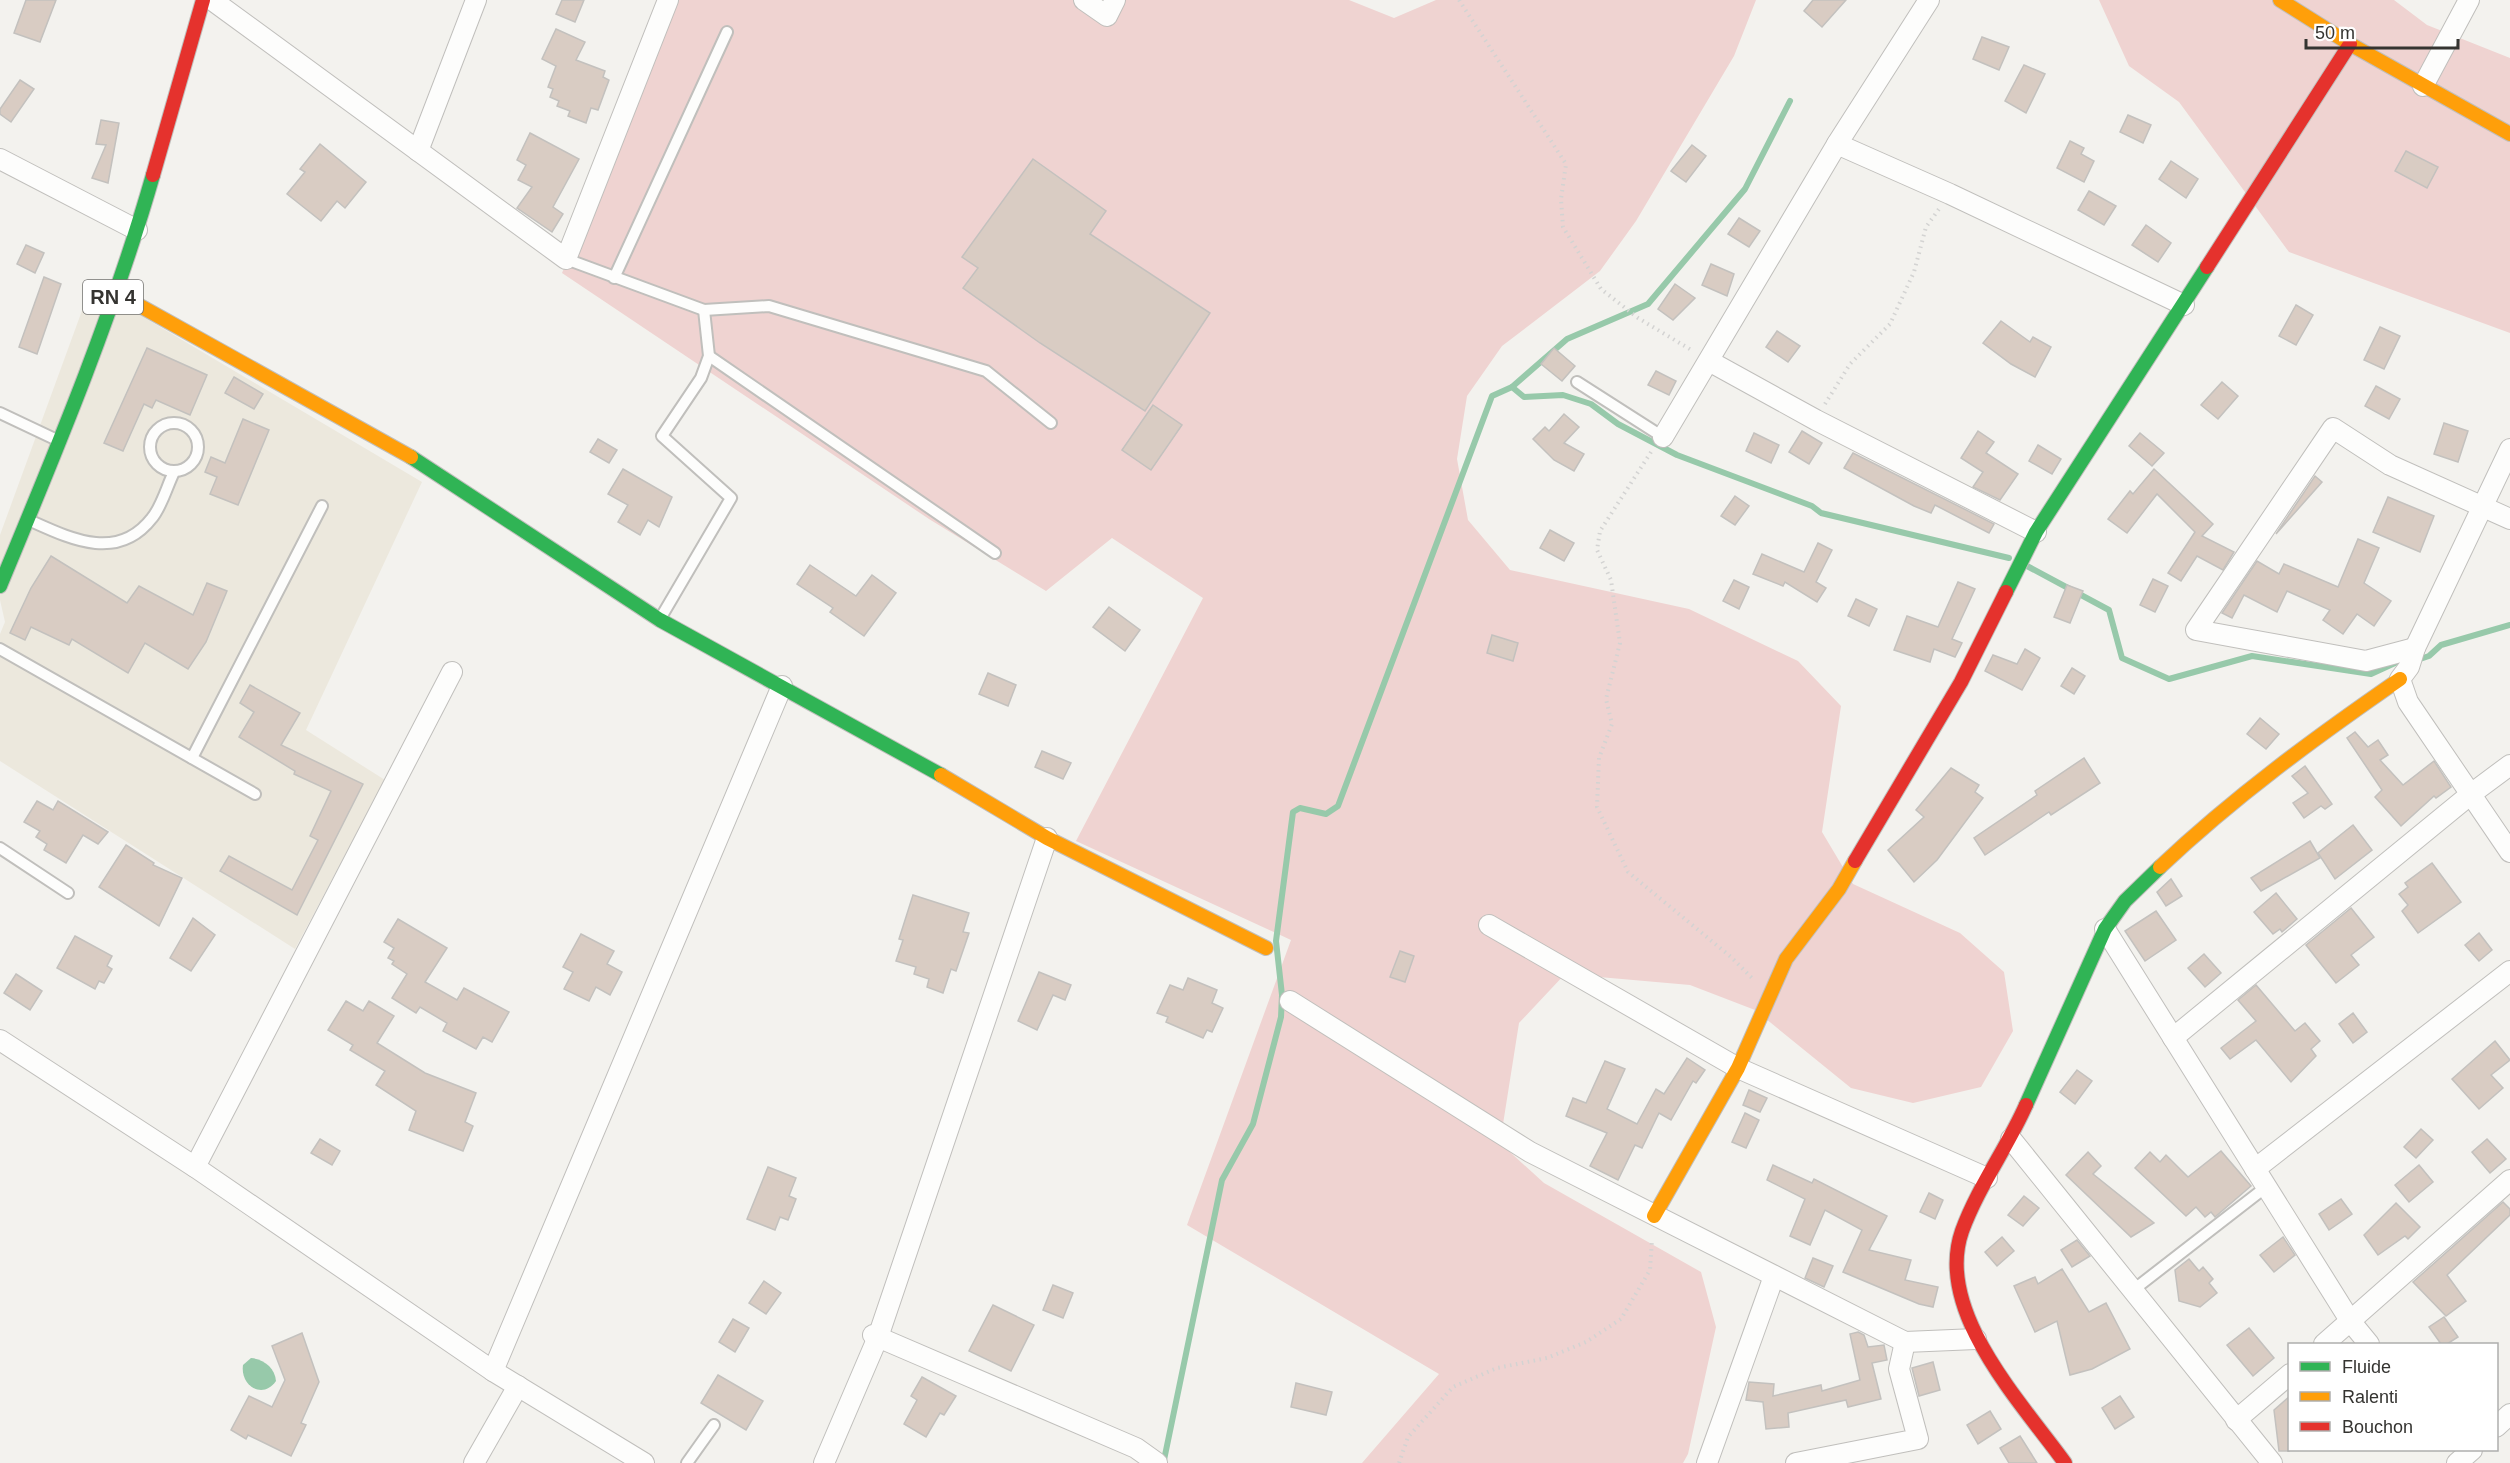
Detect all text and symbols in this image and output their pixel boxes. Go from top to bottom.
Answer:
scale bar [2306,12,2458,50]
text: 50 m [2315,23,2355,43]
road number: RN 4 [83,280,143,314]
legend [2288,1343,2498,1451]
text: Fluide [2342,1357,2391,1377]
text: Ralenti [2342,1387,2398,1407]
text: Bouchon [2342,1417,2413,1437]

